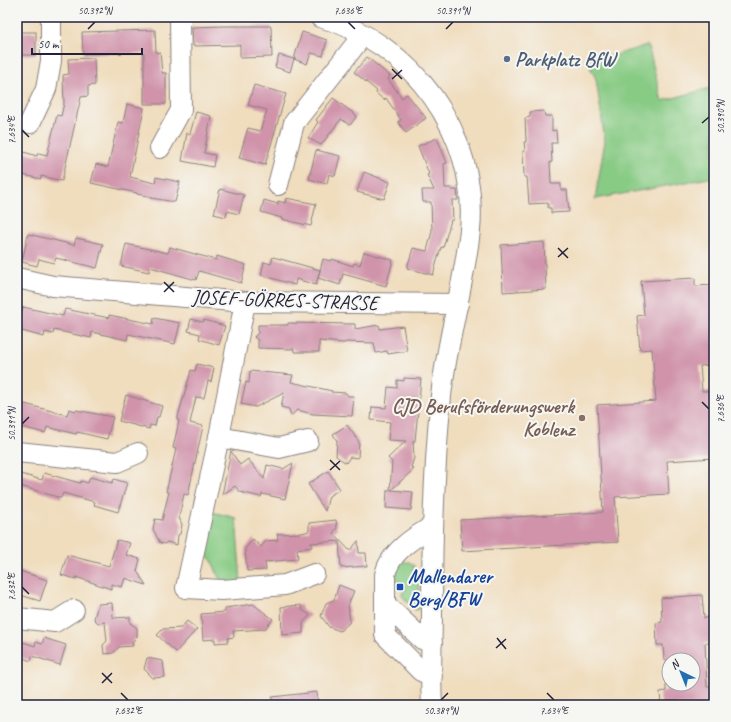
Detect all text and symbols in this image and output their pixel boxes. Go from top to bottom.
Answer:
text: 50.392°N [78,4,114,17]
text: 7.636°E [334,4,364,17]
text: 50.391°N [436,4,472,17]
scale bar [32,30,142,56]
text: 50 m [38,36,60,52]
place label: Parkplatz BfW [515,47,618,72]
marker: Parkplatz BfW [502,54,512,64]
text: 50.390°N [714,98,727,134]
text: 7.634°E [5,114,18,144]
street label: JOSEF-GÖRRES-STRASSE [191,284,381,316]
text: 7.636°E [714,393,727,423]
place label: CJD Berufsförderungswerk Koblenz [392,394,577,442]
text: 50.391°N [5,405,18,441]
marker: CJD Berufsförderungswerk Koblenz [577,413,587,423]
place label: Mallendarer Berg/BFW [408,564,495,612]
text: 7.632°E [5,571,18,601]
marker: Mallendarer Berg/BFW [395,582,405,592]
north arrow [661,652,701,692]
text: N [667,656,683,672]
text: 7.632°E [114,704,144,717]
text: 50.389°N [424,704,460,717]
text: 7.634°E [540,704,570,717]

